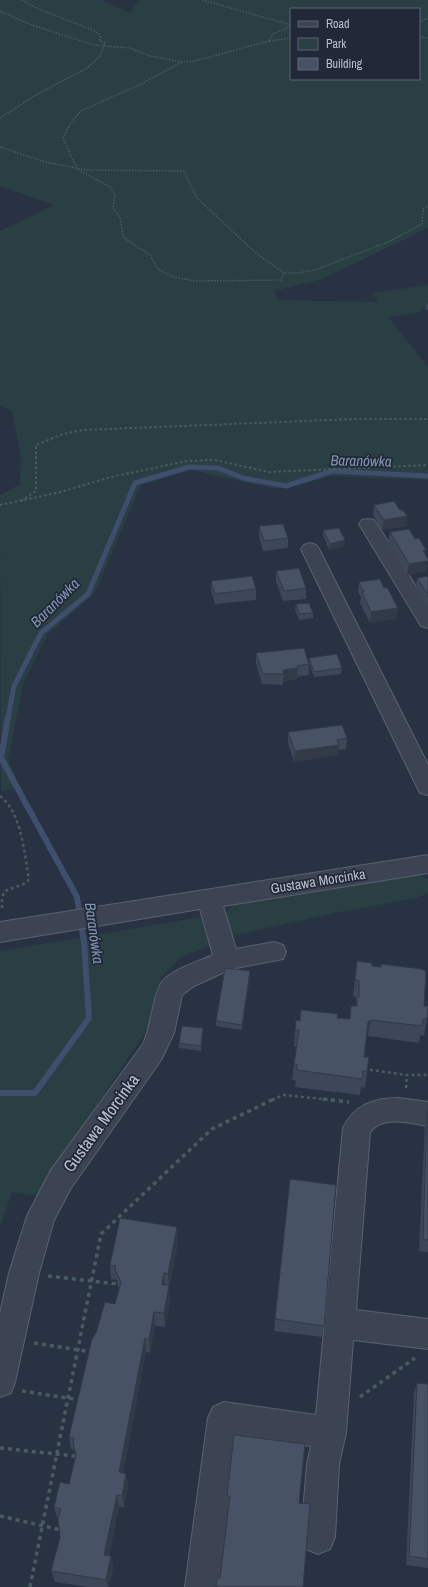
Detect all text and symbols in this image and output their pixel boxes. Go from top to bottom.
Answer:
legend [290,8,420,80]
text: Road [326,16,350,32]
text: Park [326,36,346,52]
text: Building [326,56,363,72]
water label: Baranówka [330,449,392,472]
water label: Baranówka [25,573,84,632]
street label: Gustawa Morcinka [269,865,367,897]
water label: Baranówka [80,901,109,965]
street label: Gustawa Morcinka [57,1069,144,1176]

